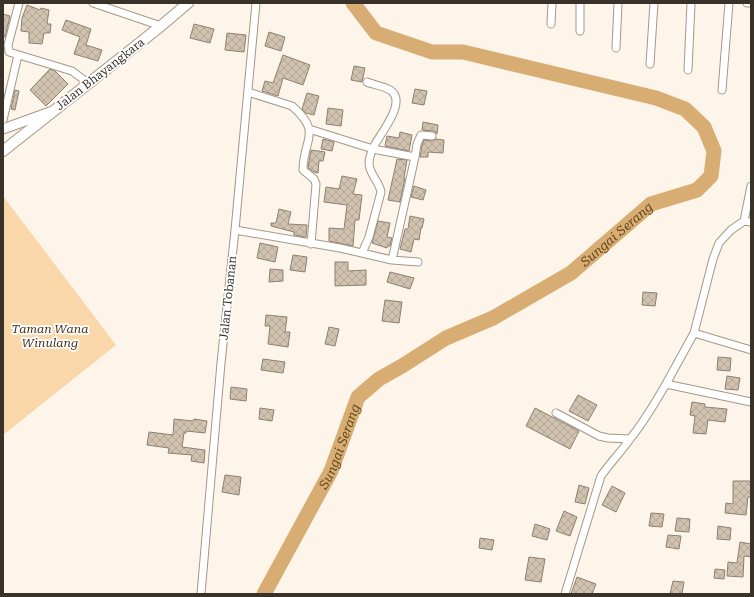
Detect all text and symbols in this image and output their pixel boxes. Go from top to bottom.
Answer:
street label: Jalan Bhayangkara [53,35,148,113]
water label: Sungai Serang [576,199,656,270]
street label: Jalan Tobanan [217,255,239,341]
park label: Taman Wana Winulang [12,322,88,350]
water label: Sungai Serang [315,401,362,492]

